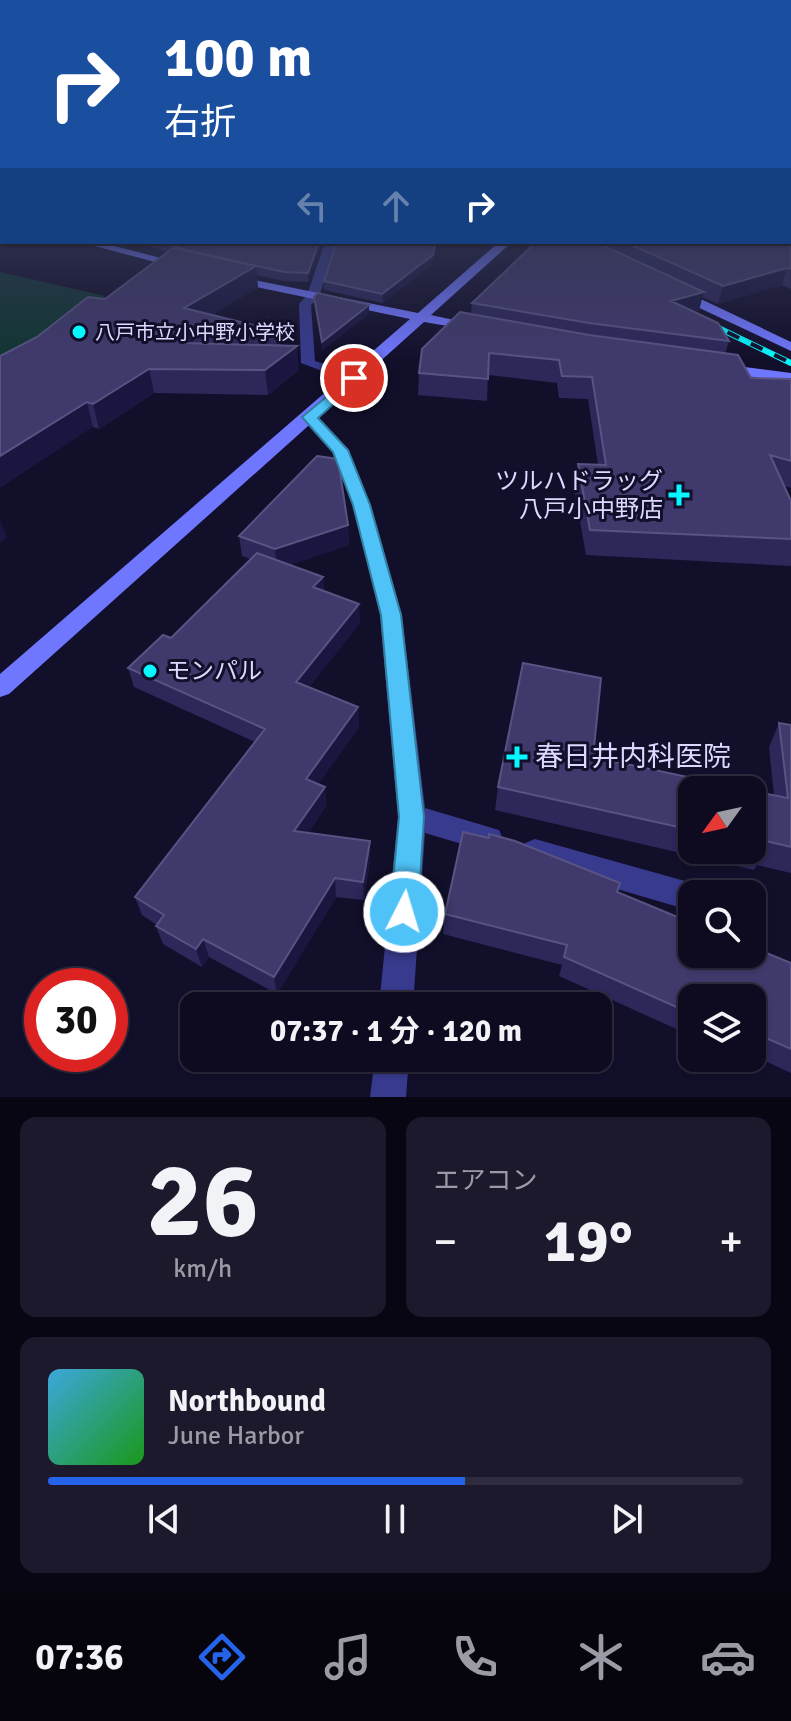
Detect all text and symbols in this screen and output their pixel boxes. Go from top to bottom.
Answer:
text: 100 m [164,23,312,92]
icon: right [32,32,136,136]
text: 右折 [164,100,236,145]
icon: left [290,184,334,228]
icon: ahead [374,184,418,228]
icon: right [458,184,502,228]
place label: 八戸市立小中野小学校 [95,320,295,345]
marker: 八戸市立小中野小学校 [70,323,88,341]
pin [320,344,388,412]
icon: arrive [332,356,376,400]
place label: ツルハドラッグ 八戸小中野店 [495,466,663,524]
marker: ツルハドラッグ 八戸小中野店 [670,486,688,504]
place label: モンパル [166,656,262,686]
marker: モンパル [141,662,159,680]
place label: 春日井内科医院 [535,740,731,774]
marker: 春日井内科医院 [506,746,528,768]
north arrow [678,776,766,864]
map controls [678,776,766,1072]
position arrow [362,870,446,954]
button: search [678,880,766,968]
speed limit sign: 30 [24,968,128,1072]
button: layers [678,984,766,1072]
text: 07:37 · 1 分 · 120 m [270,1013,522,1050]
text: 26 [147,1137,259,1265]
text: エアコン [434,1165,538,1197]
text: 19° [544,1205,633,1279]
text: − [434,1215,457,1269]
text: + [719,1215,743,1269]
text: km/h [173,1253,232,1285]
text: Northbound [168,1383,326,1420]
text: June Harbor [168,1420,304,1452]
icon: previous [142,1497,186,1541]
icon: pause [373,1497,417,1541]
icon: next [605,1497,649,1541]
icon: directions [194,1629,250,1685]
icon: music [320,1629,376,1685]
icon: phone [447,1629,503,1685]
icon: climate [573,1629,629,1685]
icon: car [700,1629,756,1685]
text: 07:36 [35,1635,124,1680]

